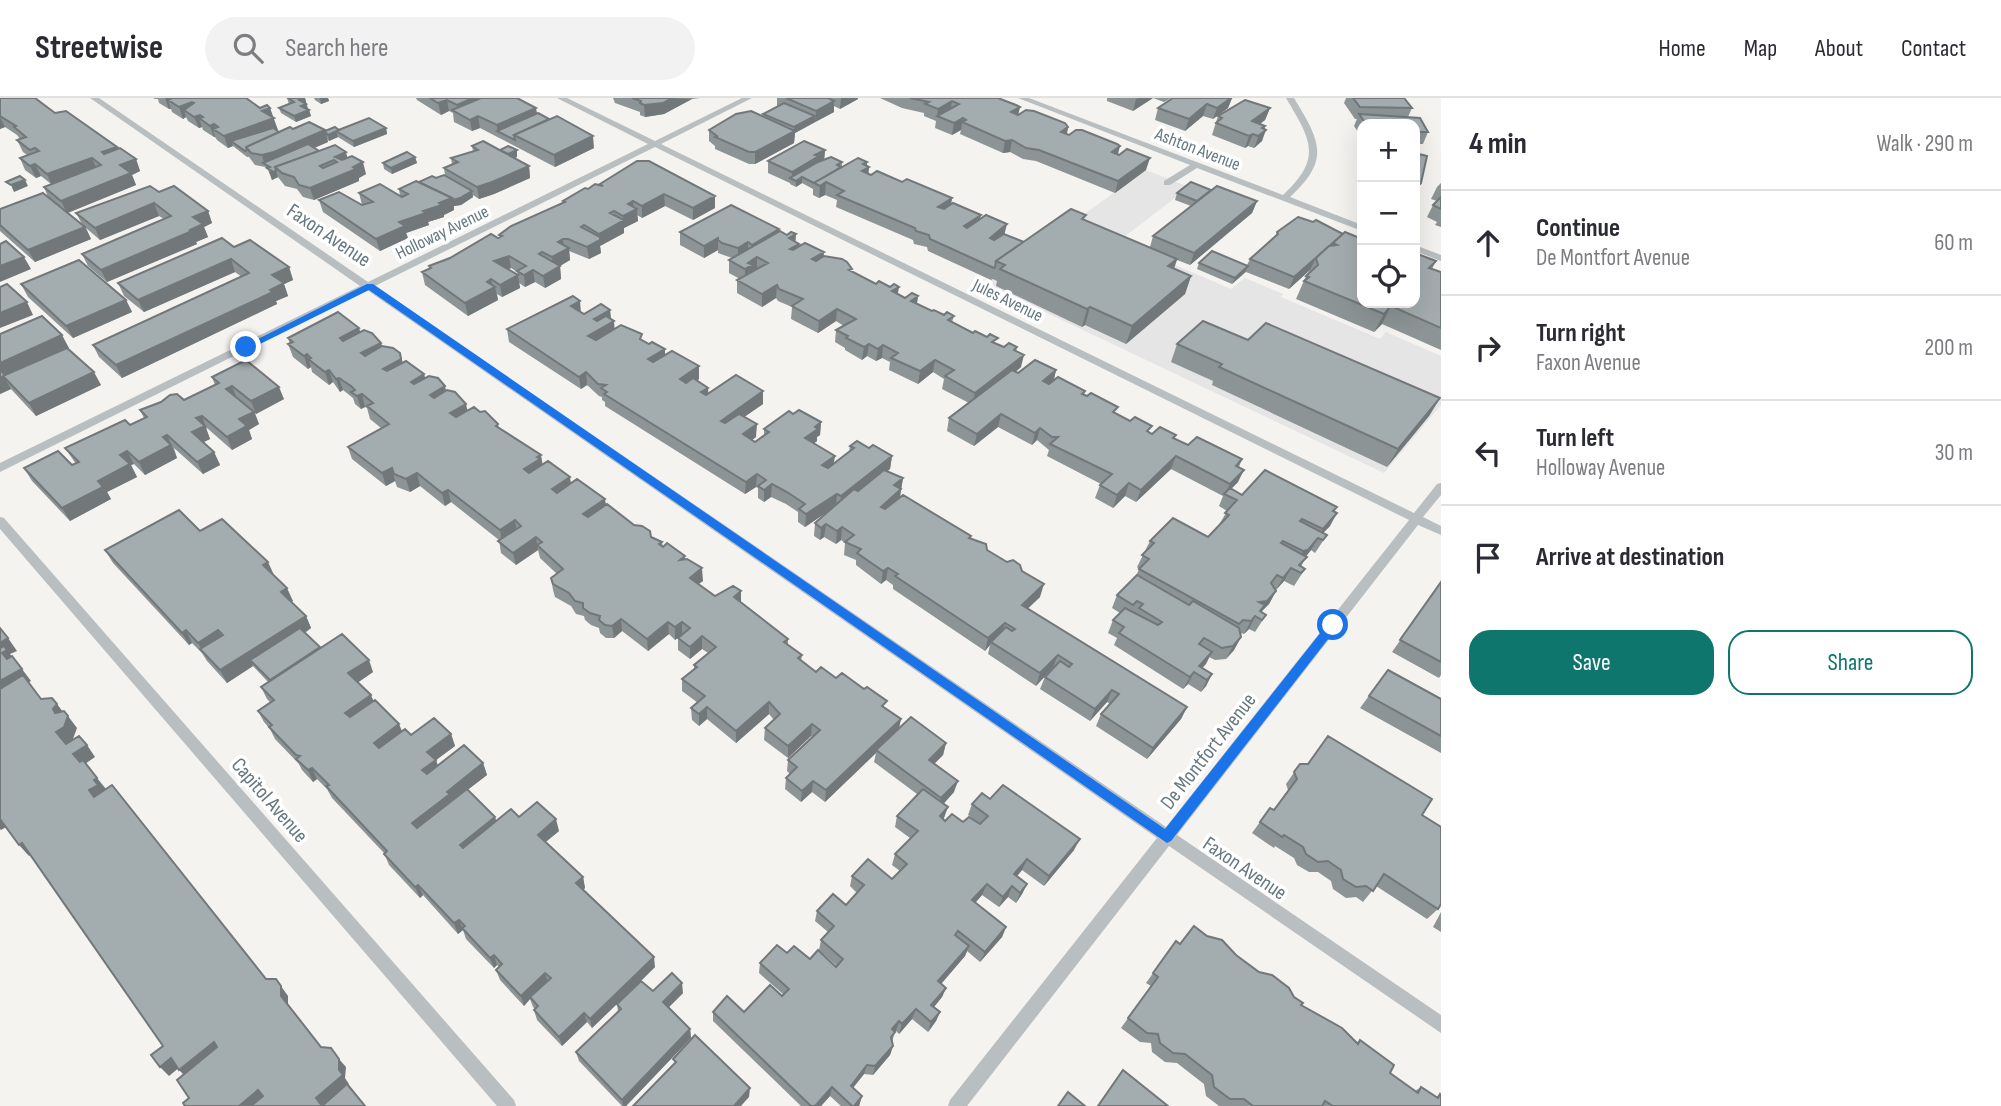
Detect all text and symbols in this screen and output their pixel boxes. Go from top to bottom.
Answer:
search box [205,17,695,80]
text: Streetwise [35,28,163,68]
icon: search [229,29,267,67]
text: Search here [285,33,389,64]
text: Home [1658,34,1706,63]
text: Map [1744,34,1777,63]
text: About [1815,34,1863,63]
text: Contact [1901,34,1966,63]
map controls [1357,119,1420,308]
button: + [1357,119,1420,182]
street label: Ashton Avenue [1151,123,1243,175]
text: 4 min [1469,126,1527,162]
text: Walk · 290 m [1876,130,1973,158]
button: − [1357,182,1420,245]
street label: Faxon Avenue [282,198,375,273]
street label: Holloway Avenue [392,201,492,264]
text: Continue [1536,213,1620,244]
icon: ahead [1469,224,1507,262]
text: 60 m [1934,229,1973,257]
text: De Montfort Avenue [1536,244,1690,272]
button: locate [1357,245,1420,308]
street label: Jules Avenue [969,274,1046,326]
text: Turn right [1536,318,1625,349]
icon: right [1469,329,1507,367]
route end [230,331,261,362]
text: 200 m [1925,334,1973,362]
text: Faxon Avenue [1536,349,1641,377]
text: Turn left [1536,423,1614,454]
icon: left [1469,434,1507,472]
text: 30 m [1935,439,1973,467]
text: Holloway Avenue [1536,454,1665,482]
icon: arrive [1469,539,1507,577]
text: Arrive at destination [1536,542,1724,573]
route start [1317,609,1348,640]
button: Save [1469,630,1714,695]
button: Share [1728,630,1973,695]
street label: De Montfort Avenue [1155,688,1262,814]
street label: Capitol Avenue [226,753,313,848]
street label: Faxon Avenue [1198,831,1291,906]

